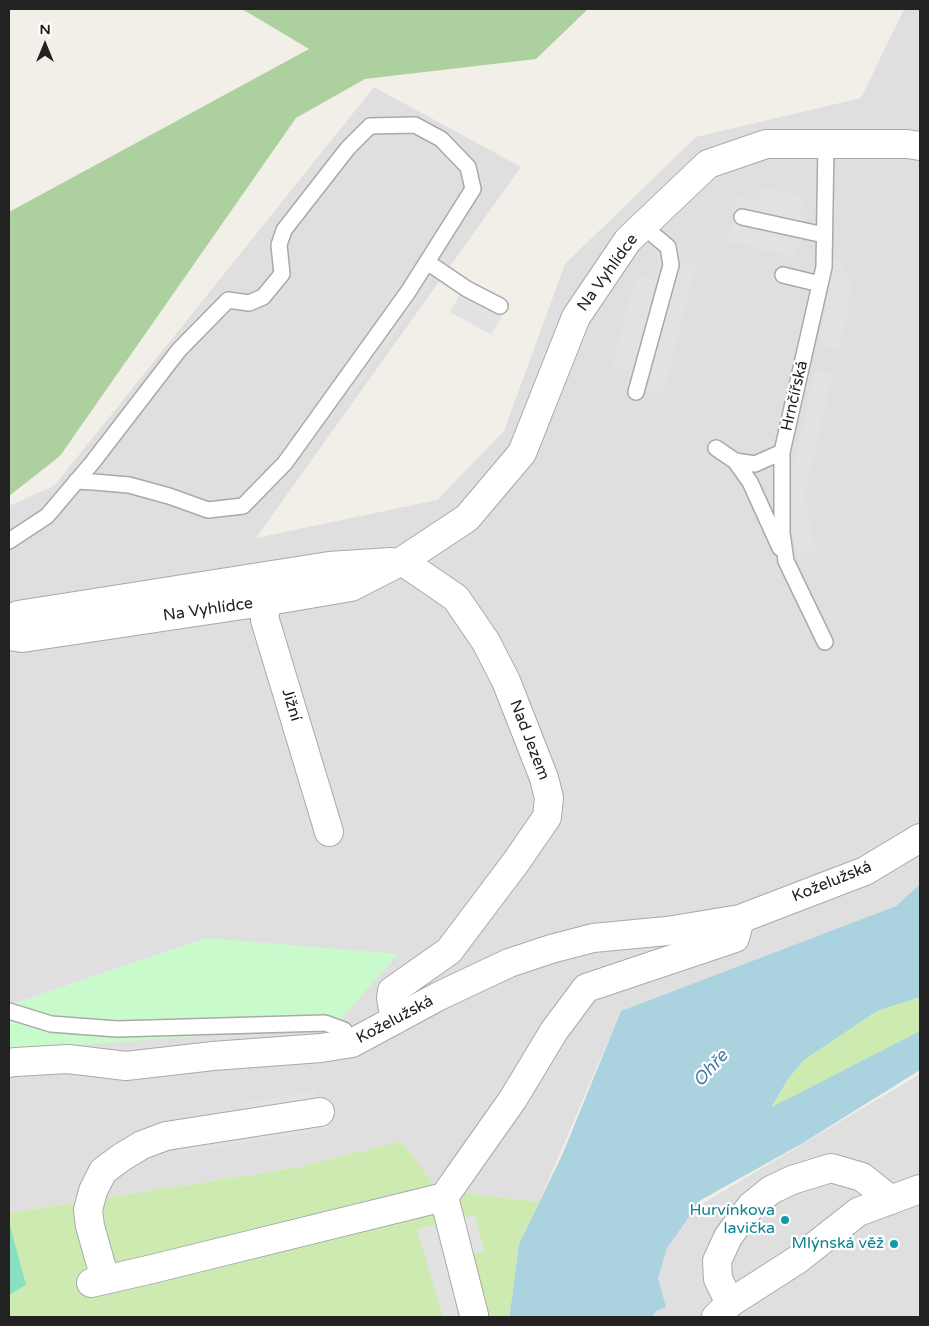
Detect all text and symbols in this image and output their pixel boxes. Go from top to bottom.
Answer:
north arrow [20,20,70,70]
text: N [39,21,51,38]
street label: Na Vyhlídce [574,231,642,315]
street label: Hrnčířská [778,359,812,433]
street label: Na Vyhlídce [162,594,254,626]
street label: Jižní [277,686,305,724]
street label: Nad Jezem [505,697,553,783]
street label: Koželužská [789,857,875,907]
street label: Koželužská [353,992,437,1048]
water label: Ohře [689,1046,733,1092]
place label: Hurvínkova lavička [689,1201,775,1239]
marker: Hurvínkova lavička [779,1214,791,1226]
place label: Mlýnská věž [792,1234,884,1254]
marker: Mlýnská věž [888,1238,900,1250]

